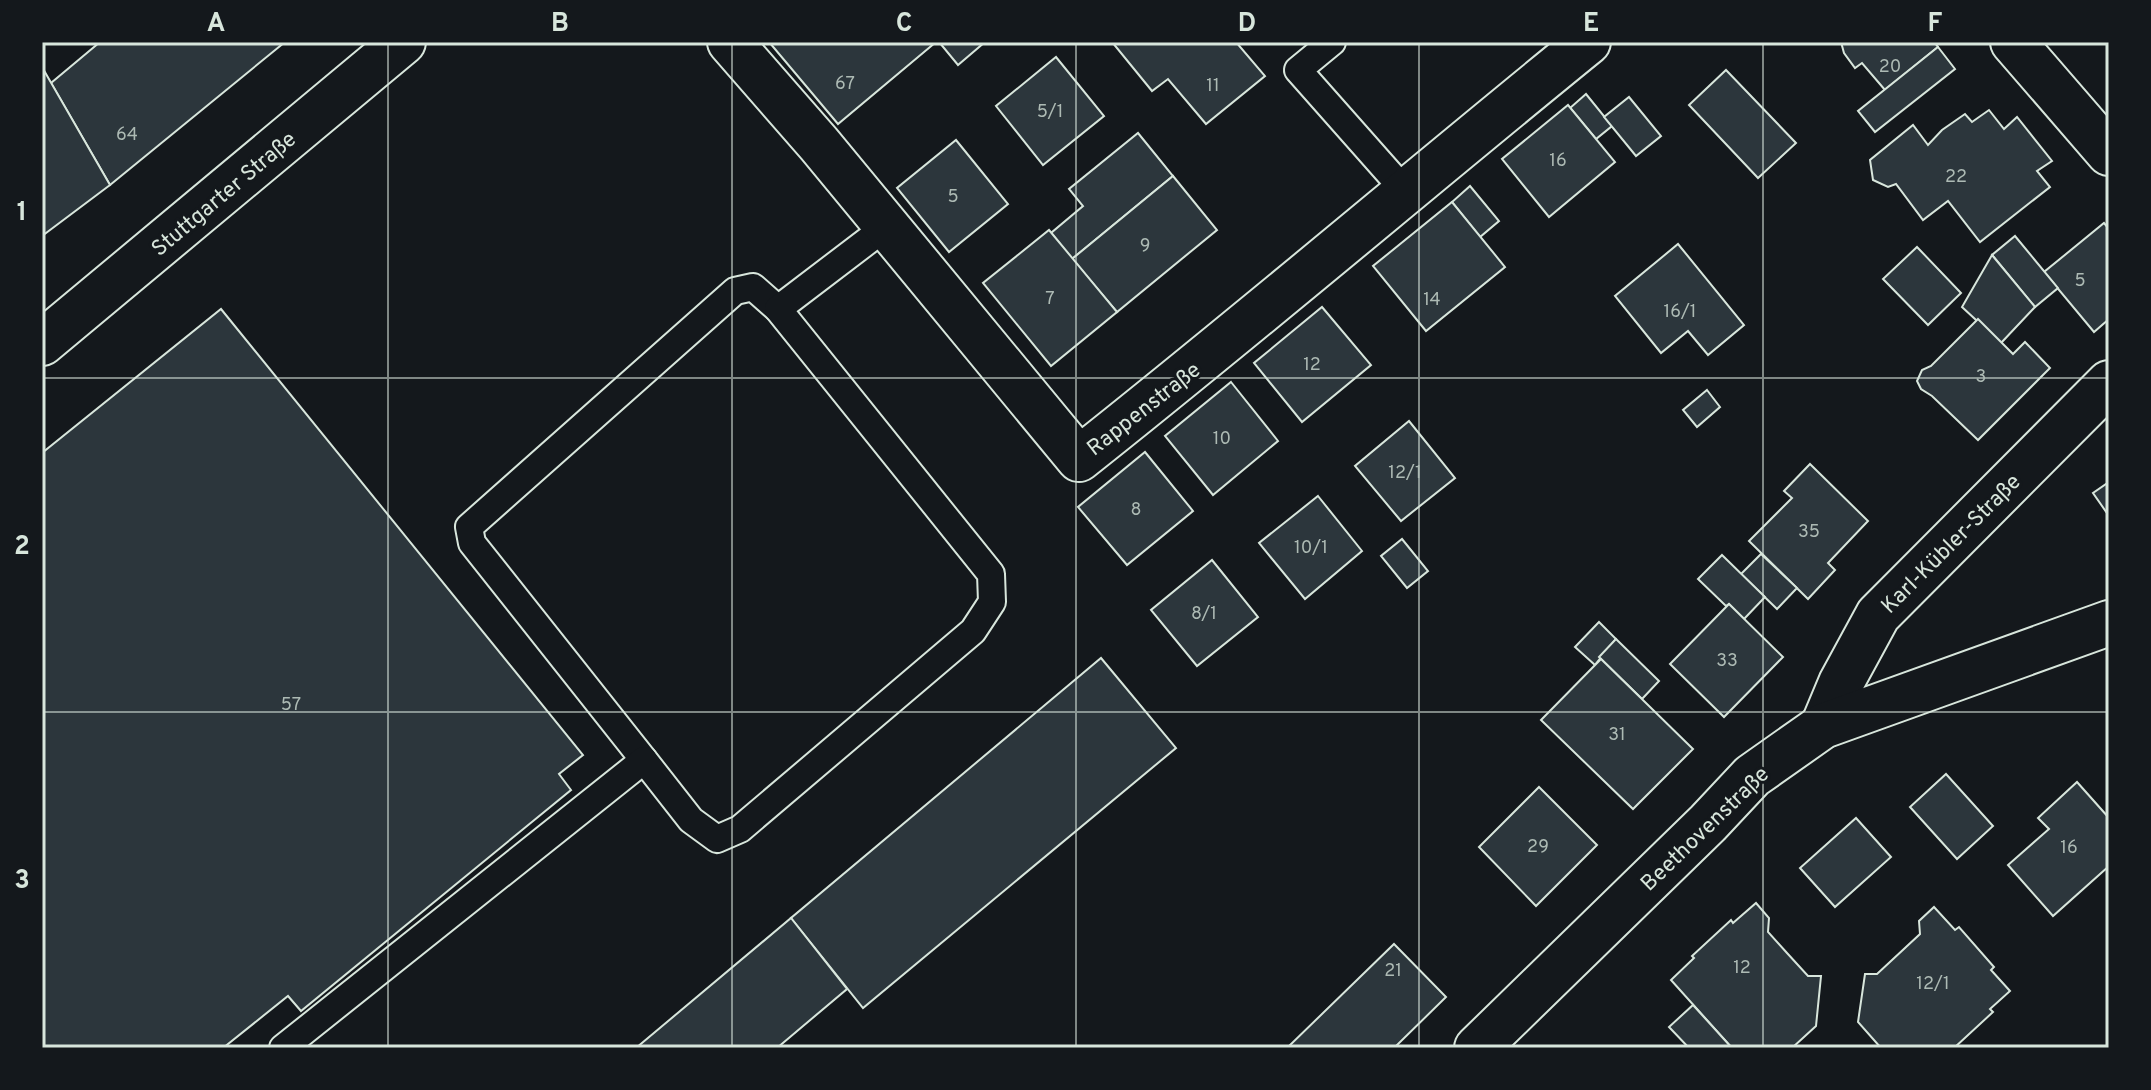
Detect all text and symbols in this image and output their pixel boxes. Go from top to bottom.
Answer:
text: A [207,8,225,41]
text: B [551,8,569,41]
text: C [896,8,912,41]
text: D [1238,8,1256,41]
text: E [1583,8,1599,41]
text: F [1928,8,1943,41]
house number: 20 [1879,56,1901,79]
house number: 67 [835,73,855,96]
house number: 11 [1206,75,1220,98]
house number: 5/1 [1037,101,1063,124]
house number: 64 [116,124,138,147]
street label: Stuttgarter Straße [147,127,302,263]
house number: 16 [1549,150,1567,173]
house number: 22 [1945,166,1967,189]
house number: 5 [947,186,959,209]
text: 1 [17,197,27,230]
house number: 9 [1140,235,1150,258]
house number: 5 [2074,270,2086,293]
house number: 7 [1045,288,1055,311]
house number: 14 [1423,289,1441,312]
house number: 16/1 [1664,301,1697,324]
house number: 12 [1303,354,1321,377]
street label: Rappenstraße [1082,357,1207,463]
house number: 3 [1976,366,1986,389]
house number: 10 [1213,428,1231,451]
house number: 12/1 [1388,462,1422,485]
street label: Karl-Kübler-Straße [1876,469,2027,620]
house number: 8 [1131,499,1142,522]
house number: 35 [1798,521,1820,544]
text: 2 [14,531,30,564]
house number: 10/1 [1294,537,1328,560]
house number: 8/1 [1191,603,1217,626]
house number: 33 [1716,650,1738,673]
house number: 57 [281,694,301,717]
house number: 31 [1608,724,1626,747]
street label: Beethovenstraße [1636,762,1776,898]
house number: 29 [1527,836,1549,859]
house number: 16 [2060,837,2078,860]
text: 3 [14,865,30,898]
house number: 12 [1733,957,1751,980]
house number: 21 [1384,960,1402,983]
house number: 12/1 [1916,973,1950,996]

